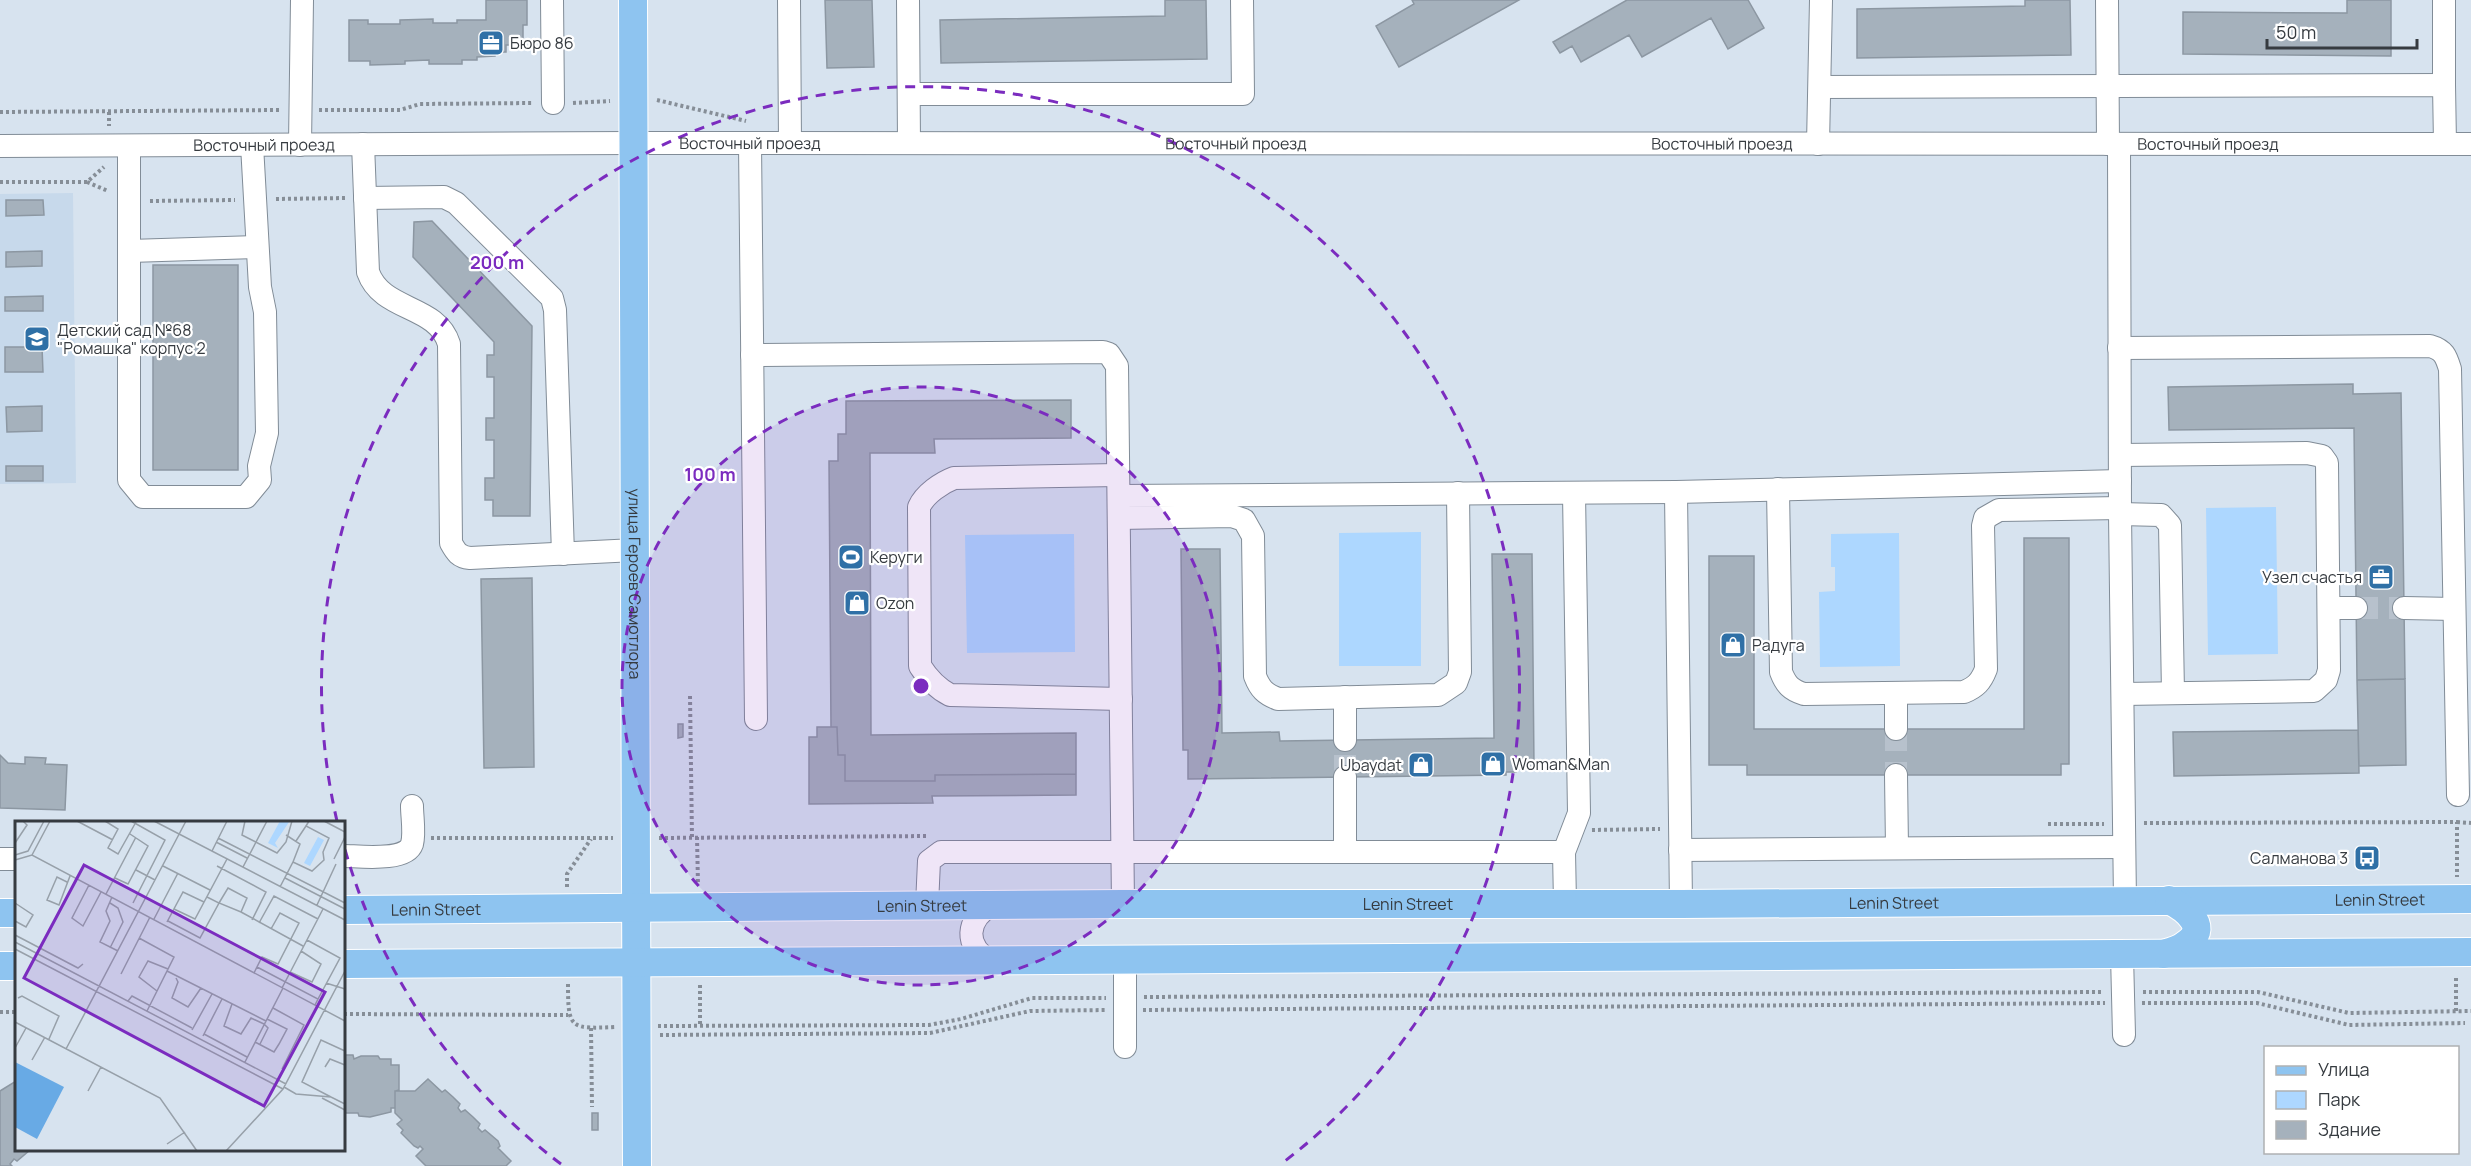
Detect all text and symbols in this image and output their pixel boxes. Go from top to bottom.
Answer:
scale bar [2267,12,2417,50]
text: 50 m [2276,20,2316,44]
office icon: Бюро 86 [476,28,506,58]
place label: Бюро 86 [510,32,574,54]
street label: Восточный проезд [679,132,821,154]
street label: Восточный проезд [1165,132,1307,154]
street label: Восточный проезд [193,133,335,156]
street label: Восточный проезд [1651,133,1793,155]
street label: Восточный проезд [2137,133,2279,155]
text: 200 m [470,250,524,274]
place label: Детский сад №68 "Ромашка" корпус 2 [57,319,206,359]
school or university icon: Детский сад №68 "Ромашка" корпус 2 [22,324,52,354]
text: 100 m [684,462,736,486]
street label: улица Героев Самотлора [624,488,646,680]
sports icon: Керуги [836,542,866,572]
place label: Керуги [870,546,923,568]
office icon: Узел счастья [2366,562,2396,592]
place label: Узел счастья [2262,566,2362,588]
shop icon: Ozon [842,588,872,618]
place label: Ozon [876,592,914,614]
shop icon: Радуга [1718,630,1748,660]
place label: Радуга [1752,634,1805,656]
centre of rings [911,676,931,696]
shop icon: Woman&Man [1478,749,1508,779]
shop icon: Ubaydat [1406,750,1436,780]
place label: Woman&Man [1512,753,1610,775]
place label: Ubaydat [1340,754,1402,776]
inset map [15,821,345,1151]
bus stop icon: Салманова 3 [2352,843,2382,873]
place label: Салманова 3 [2250,847,2348,869]
street label: Lenin Street [2335,888,2425,911]
street label: Lenin Street [1849,891,1939,914]
street label: Lenin Street [1363,893,1453,915]
street label: Lenin Street [877,894,967,917]
street label: Lenin Street [391,898,481,921]
legend [2264,1046,2459,1154]
text: Улица [2318,1057,2370,1081]
text: Парк [2318,1087,2361,1111]
text: Здание [2318,1117,2381,1141]

